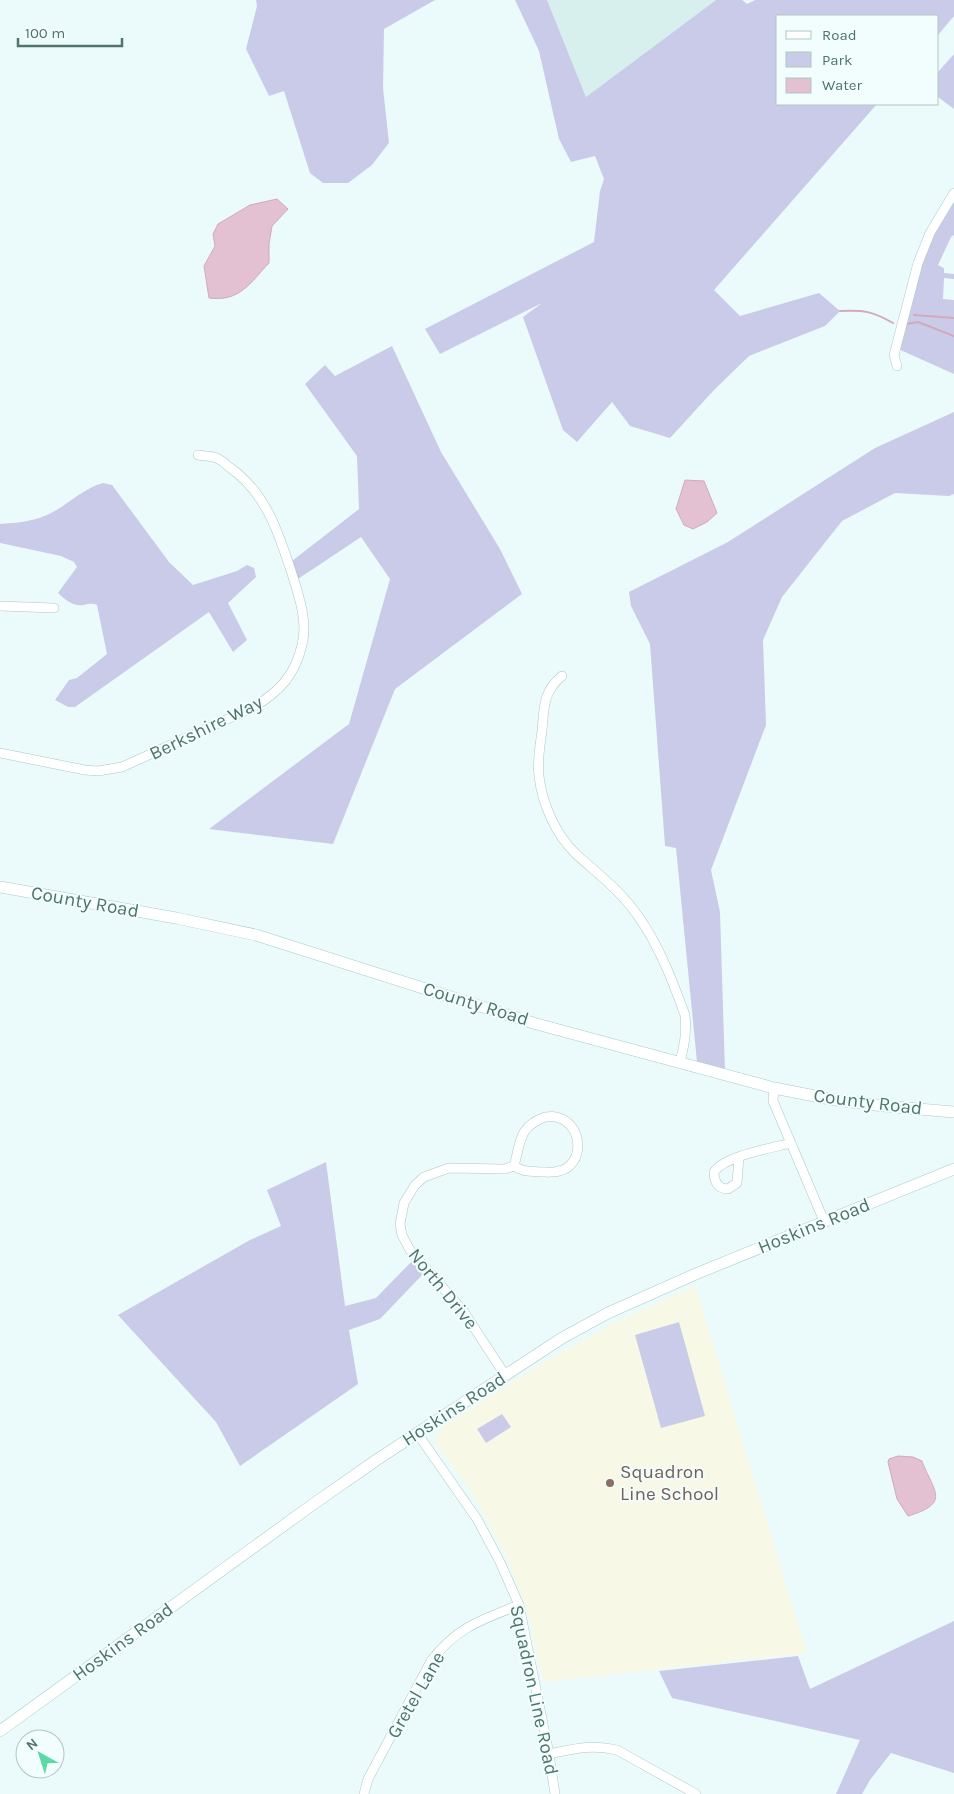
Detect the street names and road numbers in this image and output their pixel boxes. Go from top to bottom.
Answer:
street label: Berkshire Way [146,691,266,765]
street label: County Road [29,882,141,922]
street label: County Road [421,978,531,1030]
street label: County Road [812,1084,924,1120]
street label: Hoskins Road [755,1193,873,1259]
street label: North Drive [404,1244,482,1334]
street label: Hoskins Road [398,1367,510,1451]
street label: Hoskins Road [68,1598,178,1686]
street label: Squadron Line Road [505,1603,563,1777]
street label: Gretel Lane [382,1648,450,1742]

